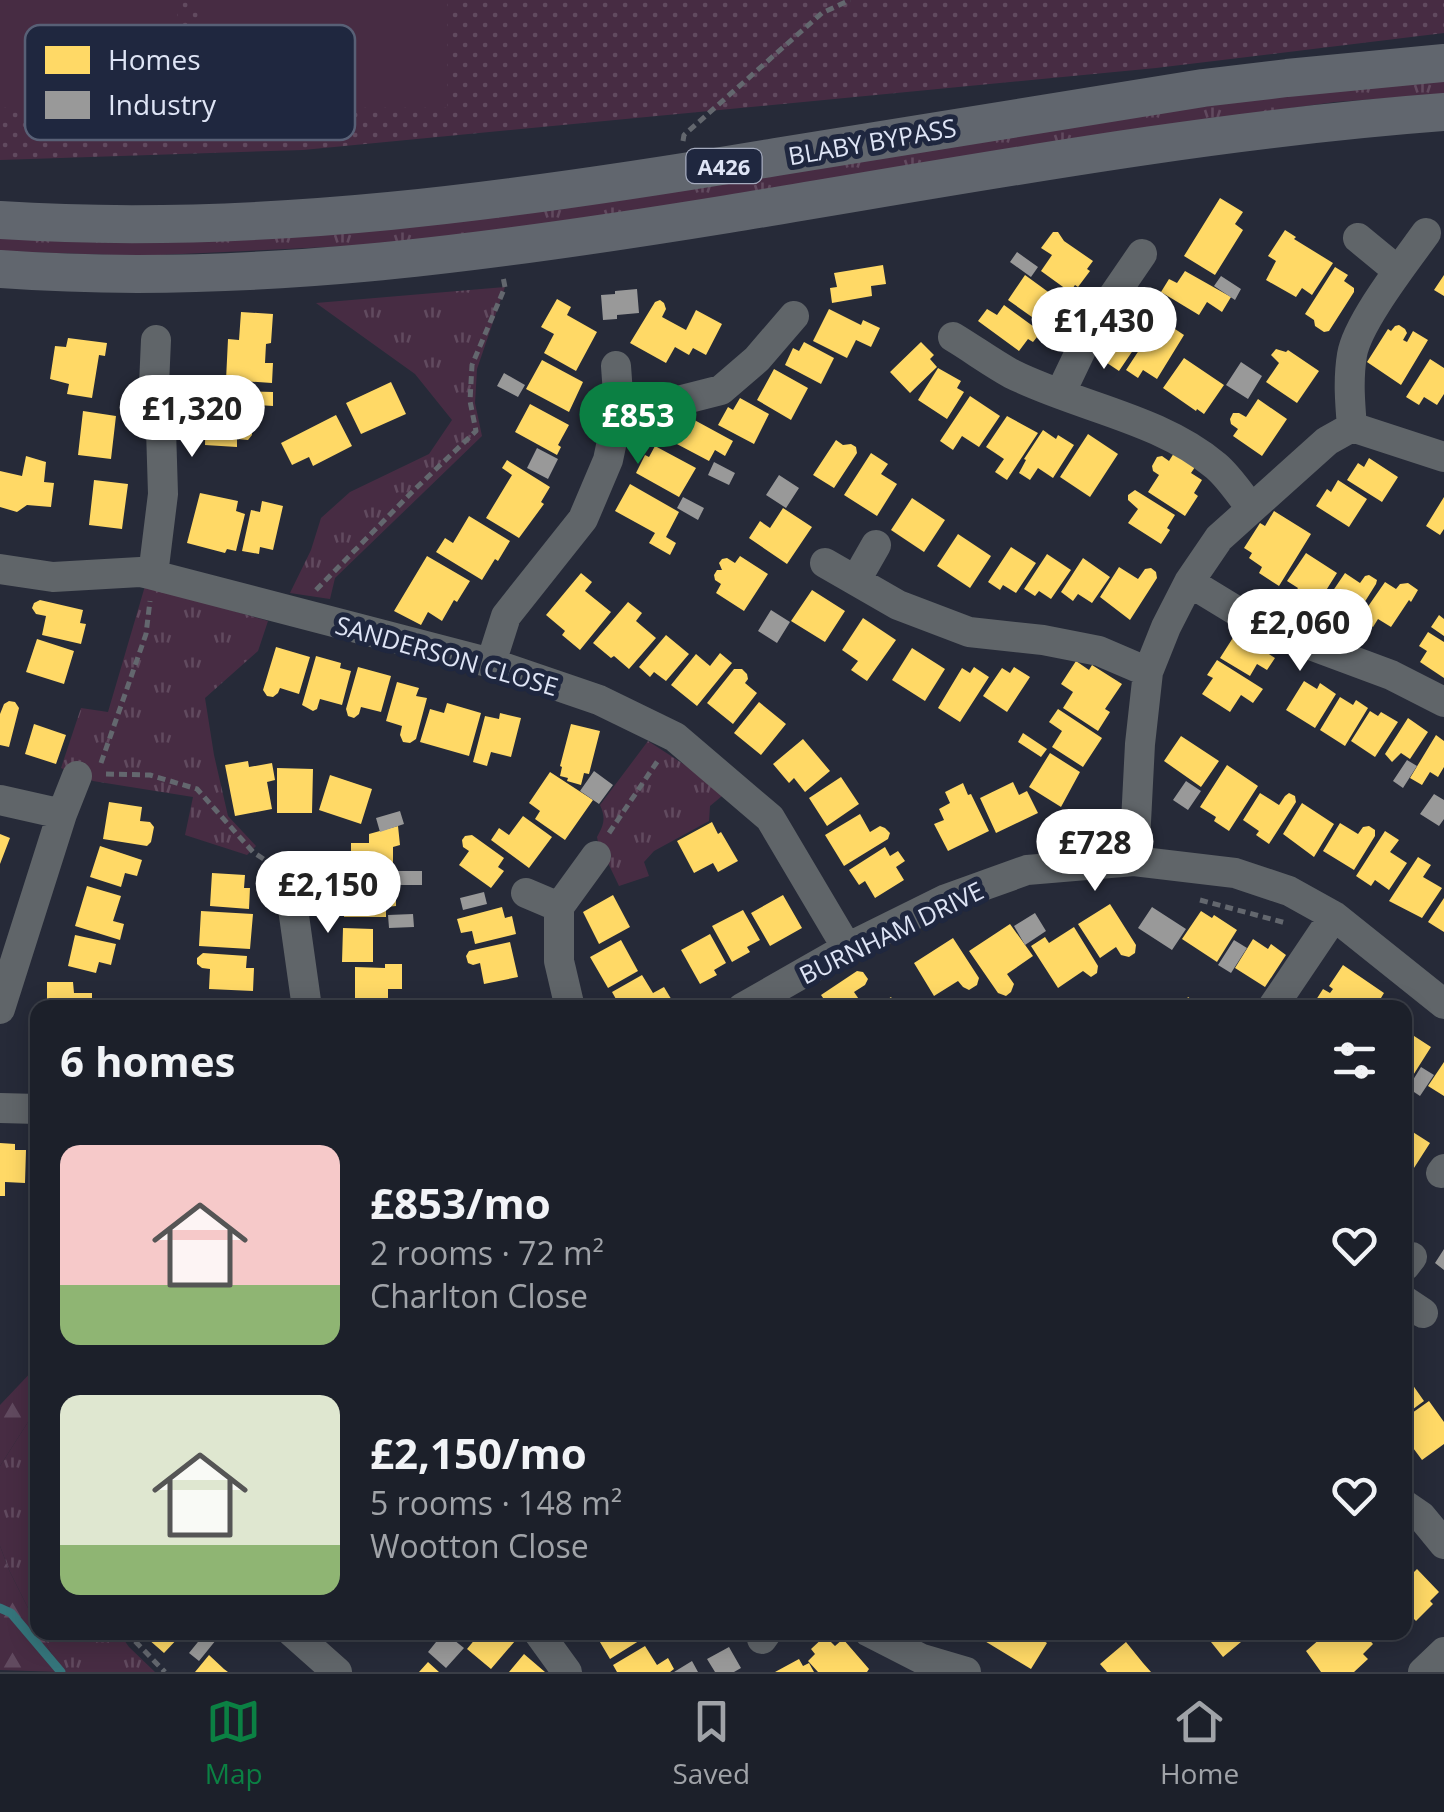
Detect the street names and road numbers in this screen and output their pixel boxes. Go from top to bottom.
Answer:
street label: BLABY BYPASS [785,109,959,173]
road number: A426 [686,149,762,183]
street label: SANDERSON CLOSE [332,607,562,703]
street label: BURNHAM DRIVE [793,873,989,991]

